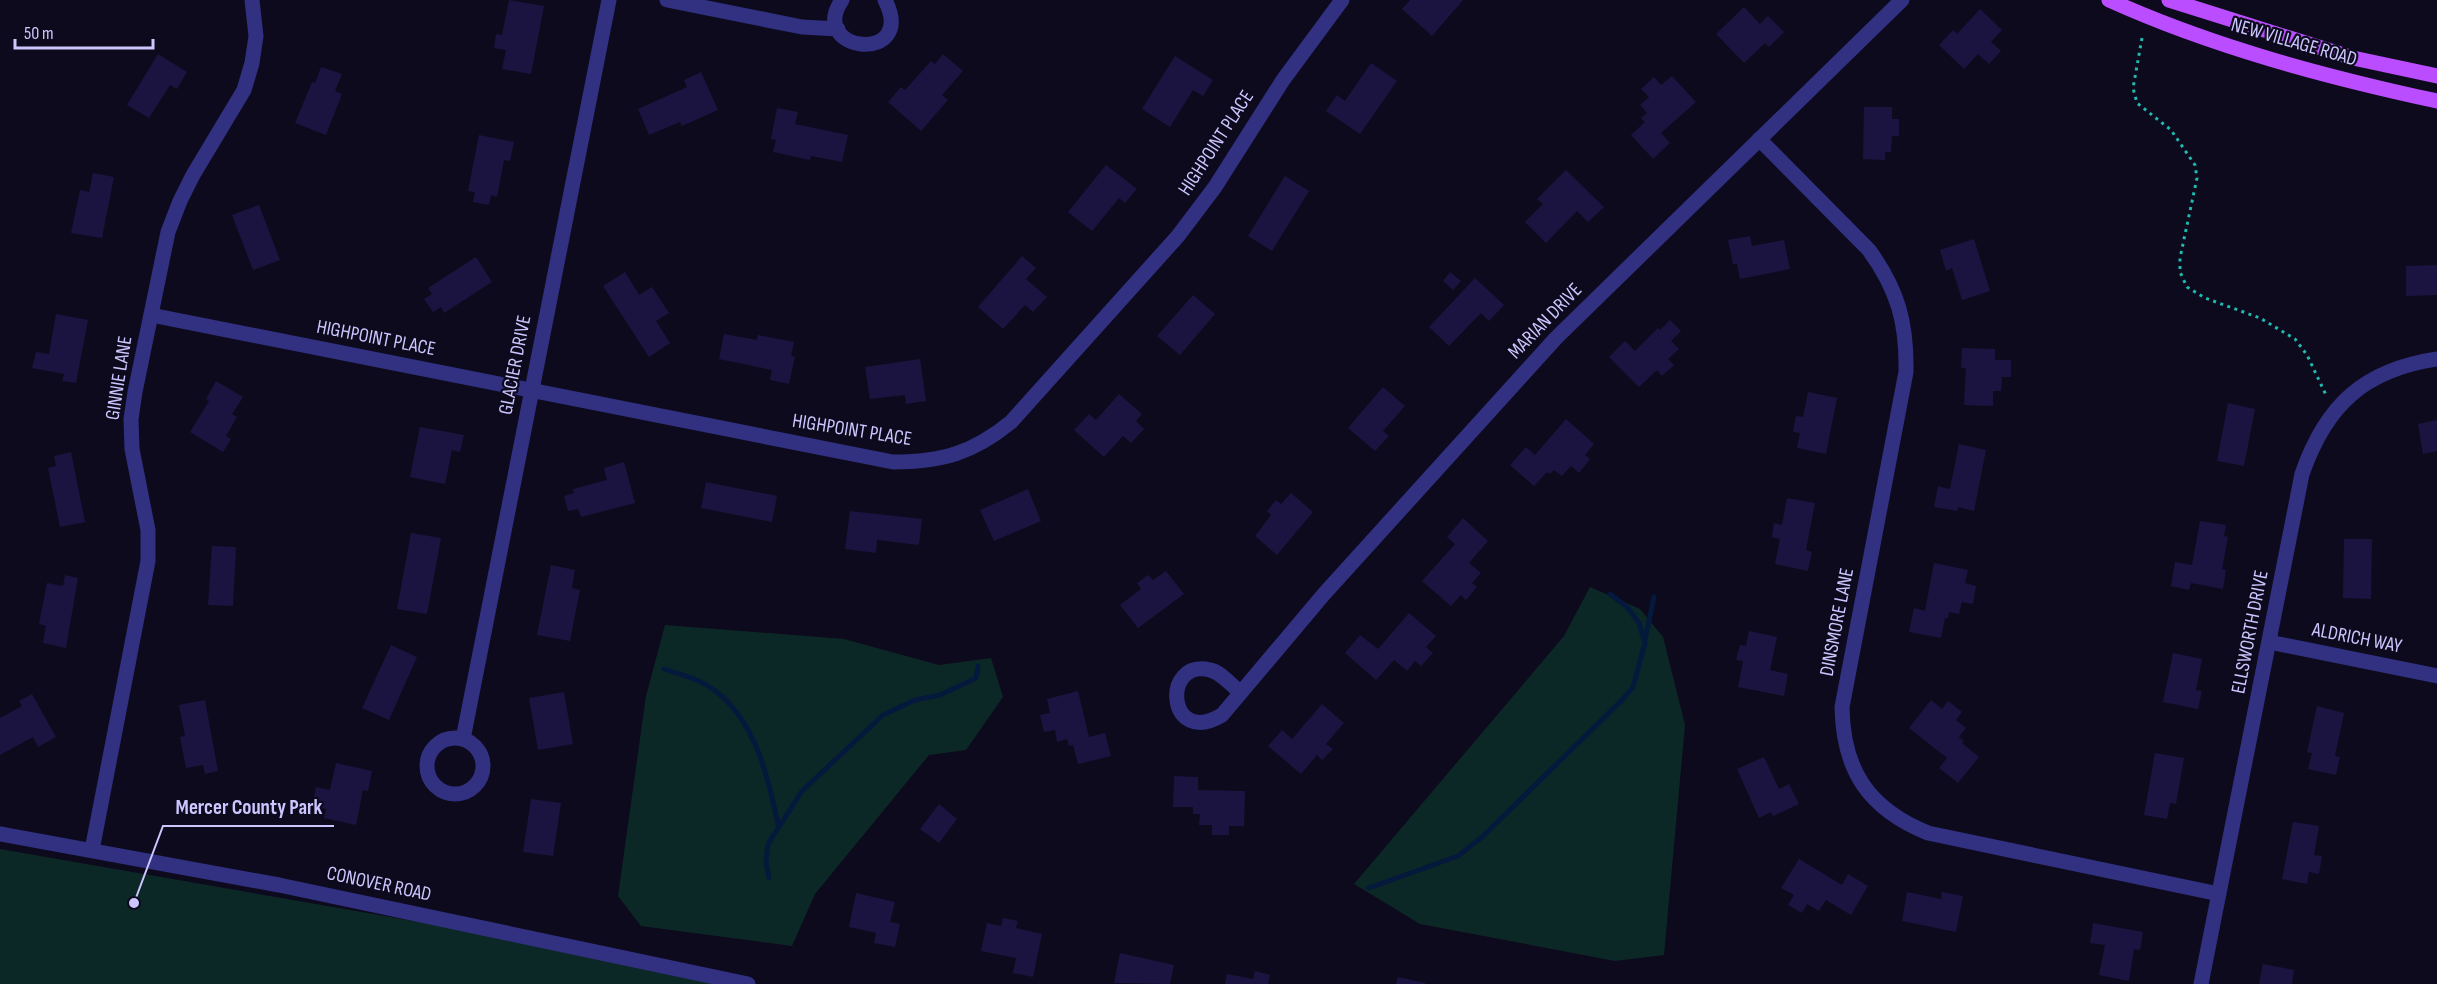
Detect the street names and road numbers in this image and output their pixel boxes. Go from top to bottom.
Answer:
street label: NEW VILLAGE ROAD [2228,13,2360,71]
street label: HIGHPOINT PLACE [1173,86,1259,200]
street label: MARIAN DRIVE [1503,278,1587,364]
street label: GLACIER DRIVE [494,313,536,417]
street label: HIGHPOINT PLACE [315,315,437,361]
street label: GINNIE LANE [101,334,137,422]
street label: HIGHPOINT PLACE [791,409,913,451]
street label: DINSMORE LANE [1815,566,1859,678]
street label: ELLSWORTH DRIVE [2226,568,2274,696]
street label: ALDRICH WAY [2309,617,2404,659]
street label: CONOVER ROAD [325,861,433,907]

